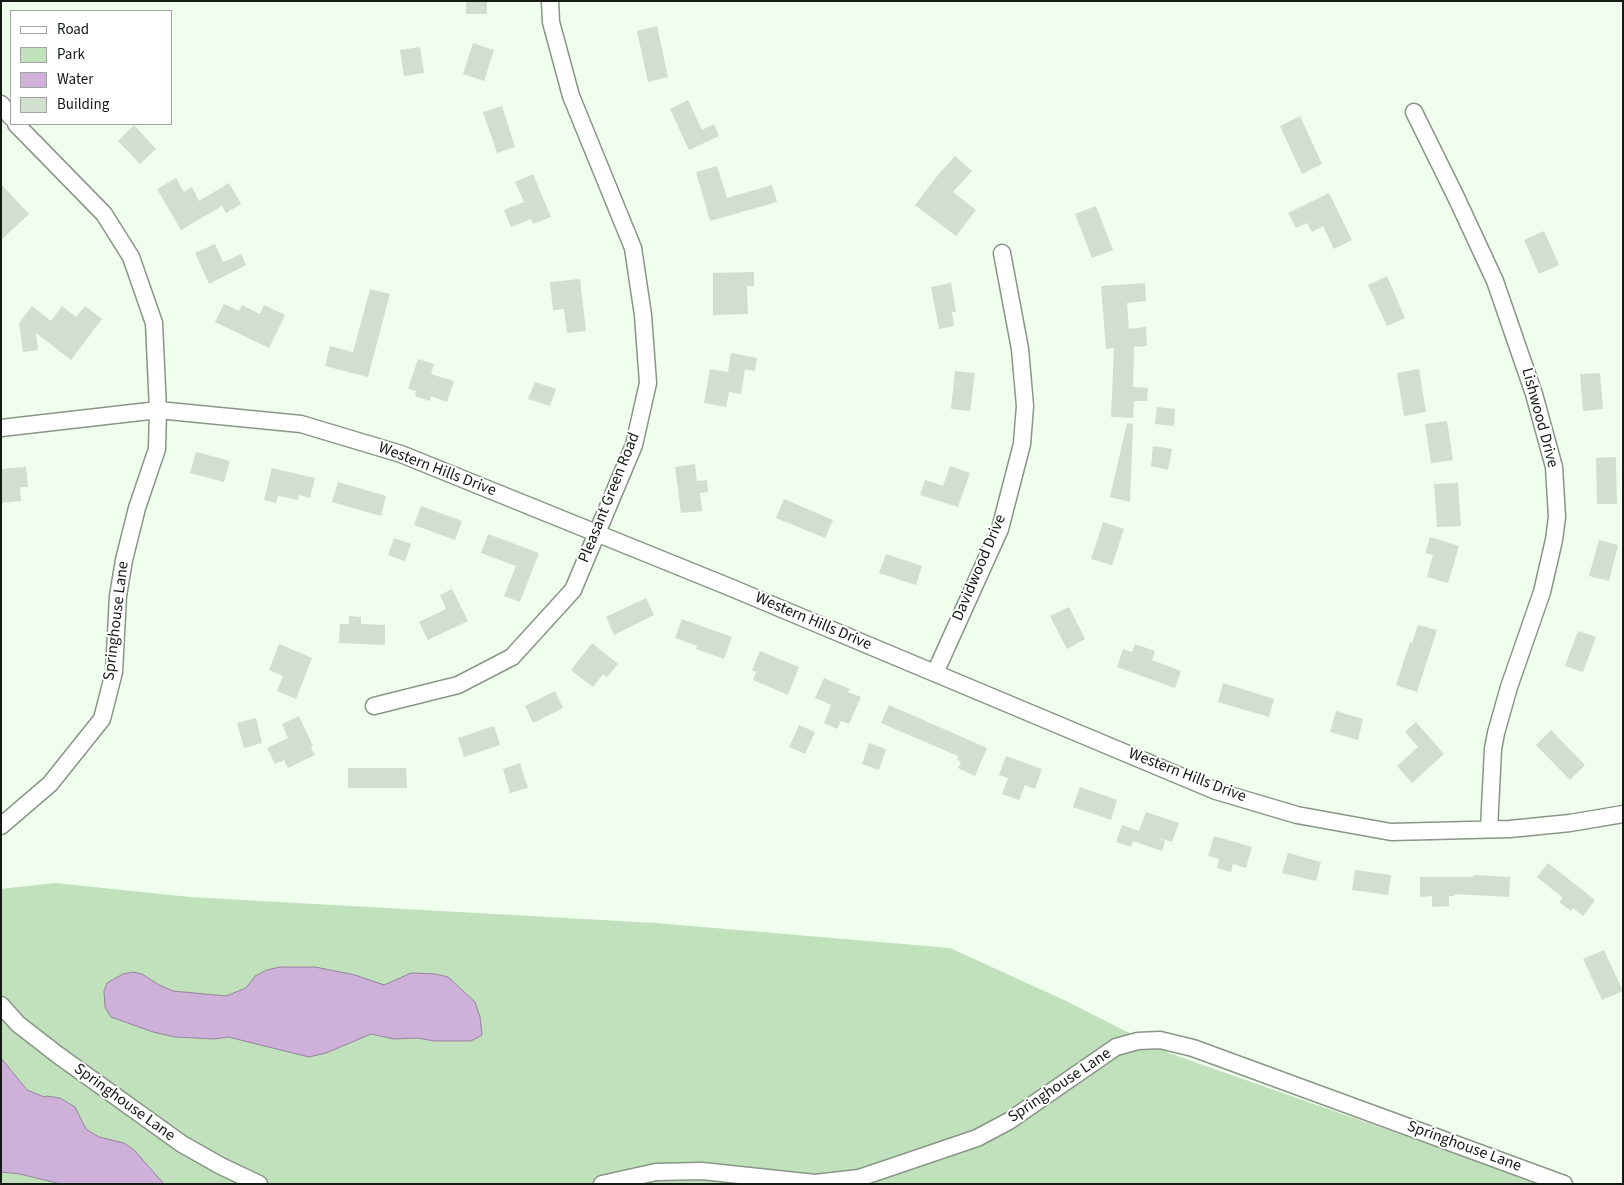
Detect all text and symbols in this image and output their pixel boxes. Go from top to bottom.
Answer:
legend [10,10,172,125]
text: Road [57,19,89,40]
text: Park [57,44,85,65]
text: Water [57,69,93,90]
text: Building [57,94,109,115]
street label: Lishwood Drive [1516,366,1562,470]
street label: Pleasant Green Road [575,430,645,566]
street label: Western Hills Drive [375,439,499,501]
street label: Davidwood Drive [949,512,1011,624]
street label: Springhouse Lane [100,560,134,682]
street label: Western Hills Drive [752,589,874,655]
street label: Western Hills Drive [1125,745,1249,807]
street label: Springhouse Lane [1005,1044,1115,1128]
street label: Springhouse Lane [70,1060,178,1146]
street label: Springhouse Lane [1404,1117,1524,1177]

